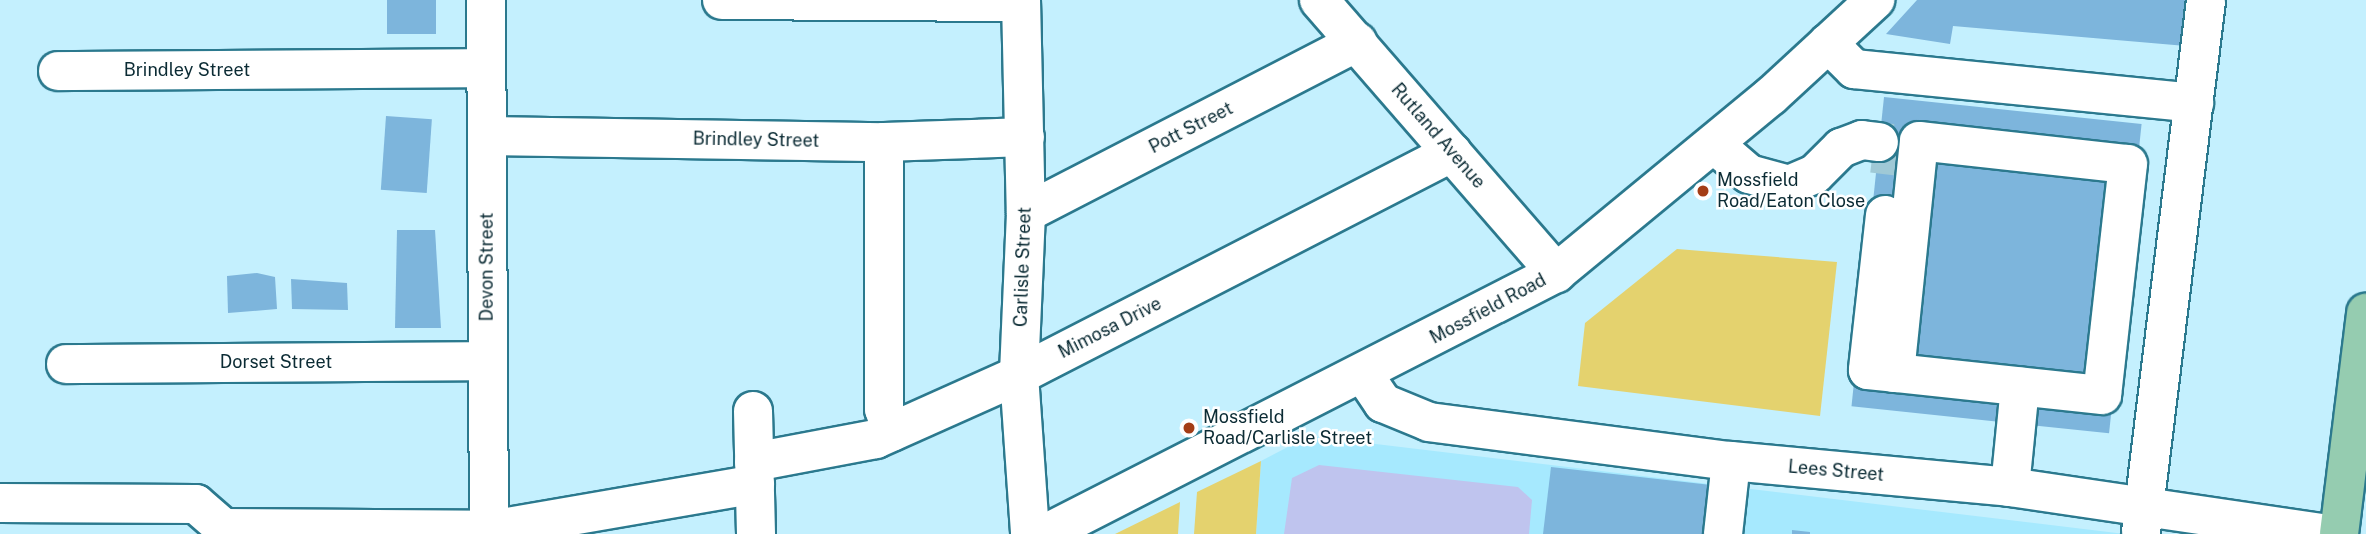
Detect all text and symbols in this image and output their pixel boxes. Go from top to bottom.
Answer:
street label: Brindley Street [124,59,250,81]
street label: Rutland Avenue [1387,79,1489,193]
street label: Pott Street [1145,98,1237,158]
street label: Brindley Street [693,128,819,152]
place label: Mossfield Road/Eaton Close [1717,170,1865,212]
marker: Mossfield Road/Eaton Close [1695,183,1711,199]
street label: Carlisle Street [1010,206,1036,328]
street label: Devon Street [476,213,498,321]
street label: Mossfield Road [1426,269,1550,349]
street label: Mimosa Drive [1055,293,1165,363]
street label: Dorset Street [220,351,332,373]
place label: Mossfield Road/Carlisle Street [1203,407,1372,450]
marker: Mossfield Road/Carlisle Street [1181,420,1197,436]
street label: Lees Street [1787,456,1885,486]

